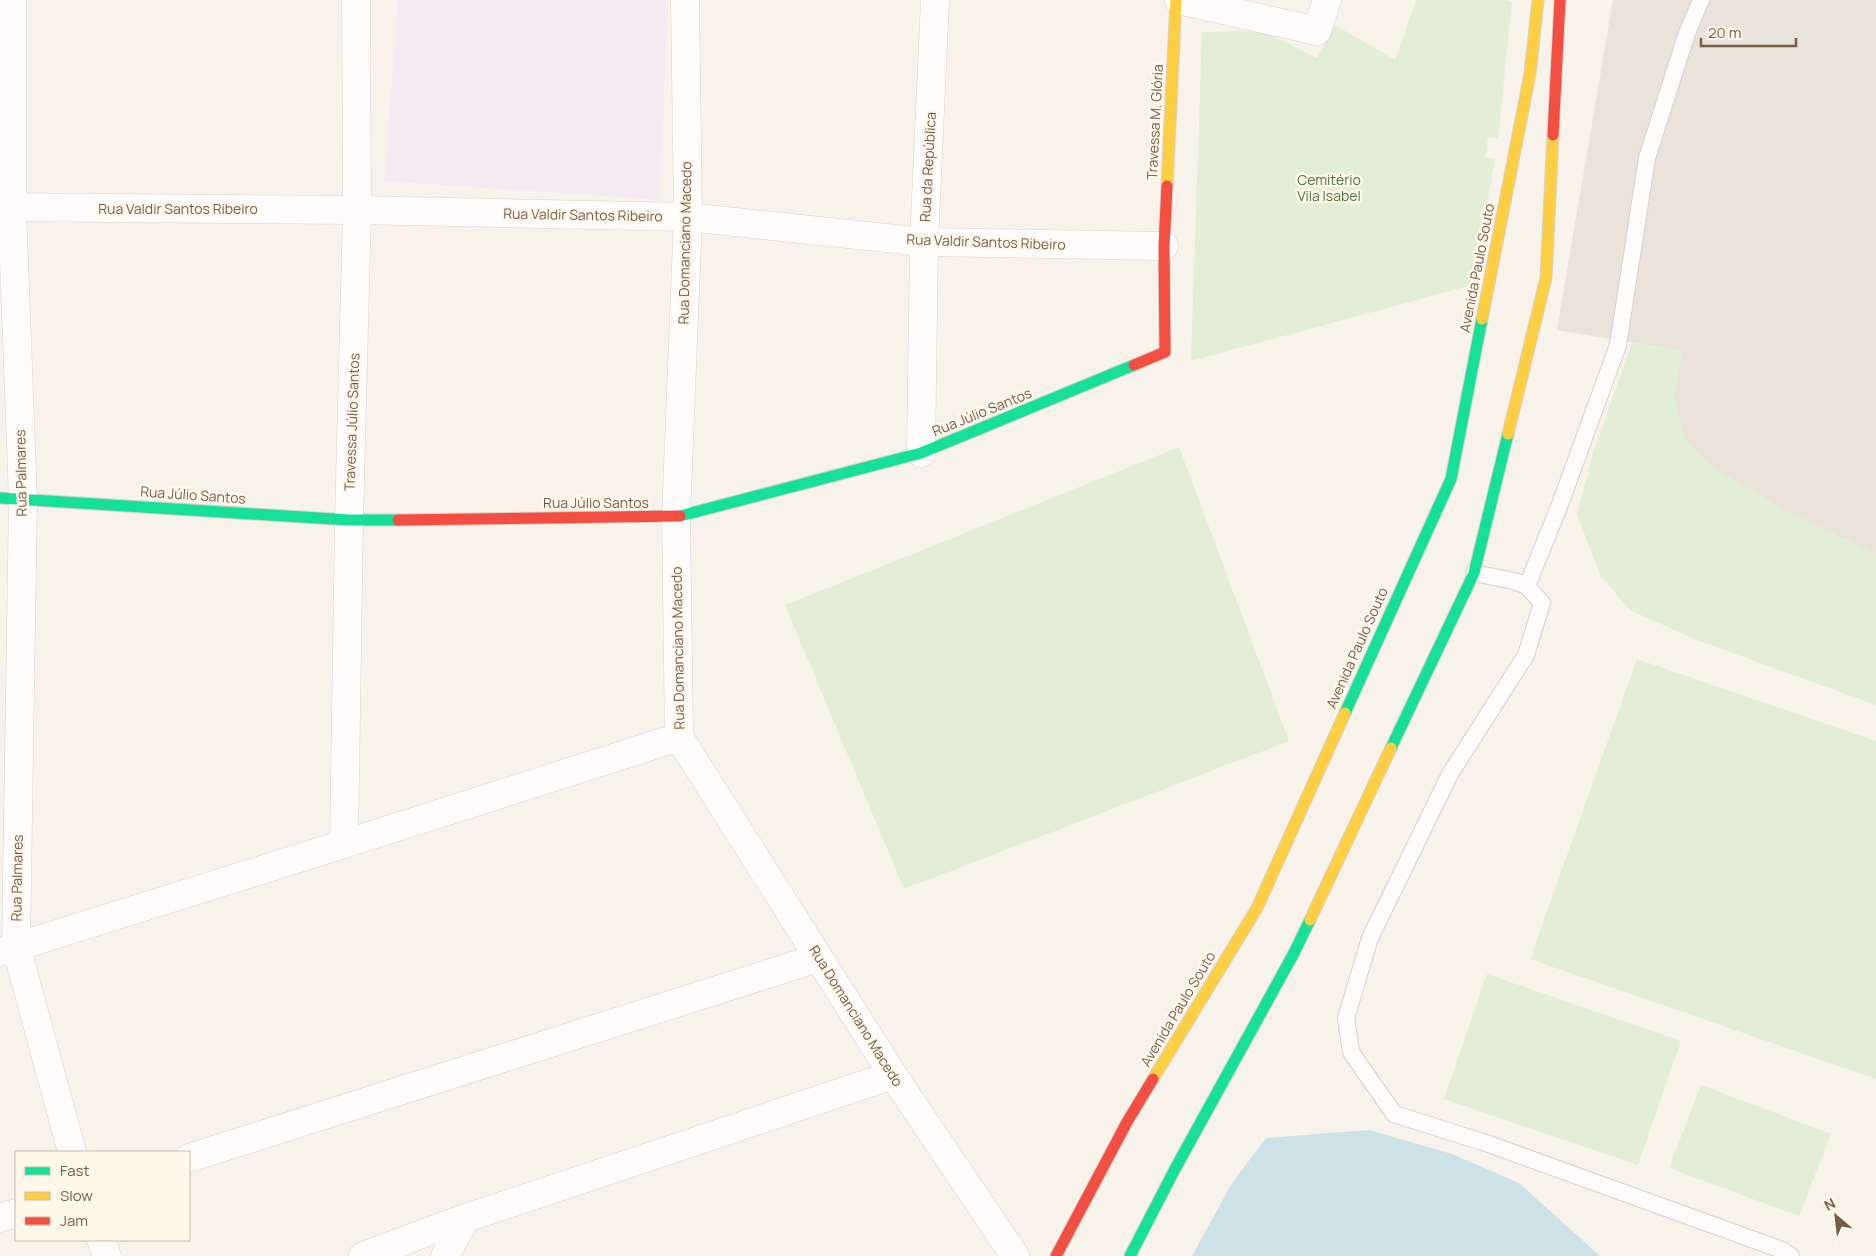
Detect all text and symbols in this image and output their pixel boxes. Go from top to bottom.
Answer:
scale bar [1701,15,1796,47]
text: 20 m [1708,22,1741,43]
street label: Travessa M. Glória [1142,64,1167,180]
street label: Rua da República [915,111,940,223]
street label: Rua Domanciano Macedo [674,161,695,325]
park label: Cemitério Vila Isabel [1297,170,1361,205]
street label: Rua Valdir Santos Ribeiro [98,199,258,218]
street label: Avenida Paulo Souto [1455,202,1498,334]
street label: Rua Valdir Santos Ribeiro [503,204,663,225]
street label: Rua Valdir Santos Ribeiro [906,229,1066,254]
street label: Travessa Júlio Santos [340,353,363,491]
street label: Rua Júlio Santos [929,383,1034,440]
street label: Rua Palmares [10,429,31,517]
street label: Rua Júlio Santos [140,481,246,508]
street label: Rua Júlio Santos [543,493,649,512]
street label: Rua Domanciano Macedo [667,566,688,730]
street label: Avenida Paulo Souto [1321,584,1392,711]
street label: Rua Palmares [6,834,27,922]
street label: Rua Domanciano Macedo [805,942,908,1090]
street label: Avenida Paulo Souto [1136,948,1219,1070]
legend [15,1151,190,1241]
text: Fast [60,1160,89,1181]
text: Slow [60,1185,93,1206]
north arrow [1811,1191,1861,1241]
text: N [1821,1193,1839,1215]
text: Jam [60,1210,88,1231]

